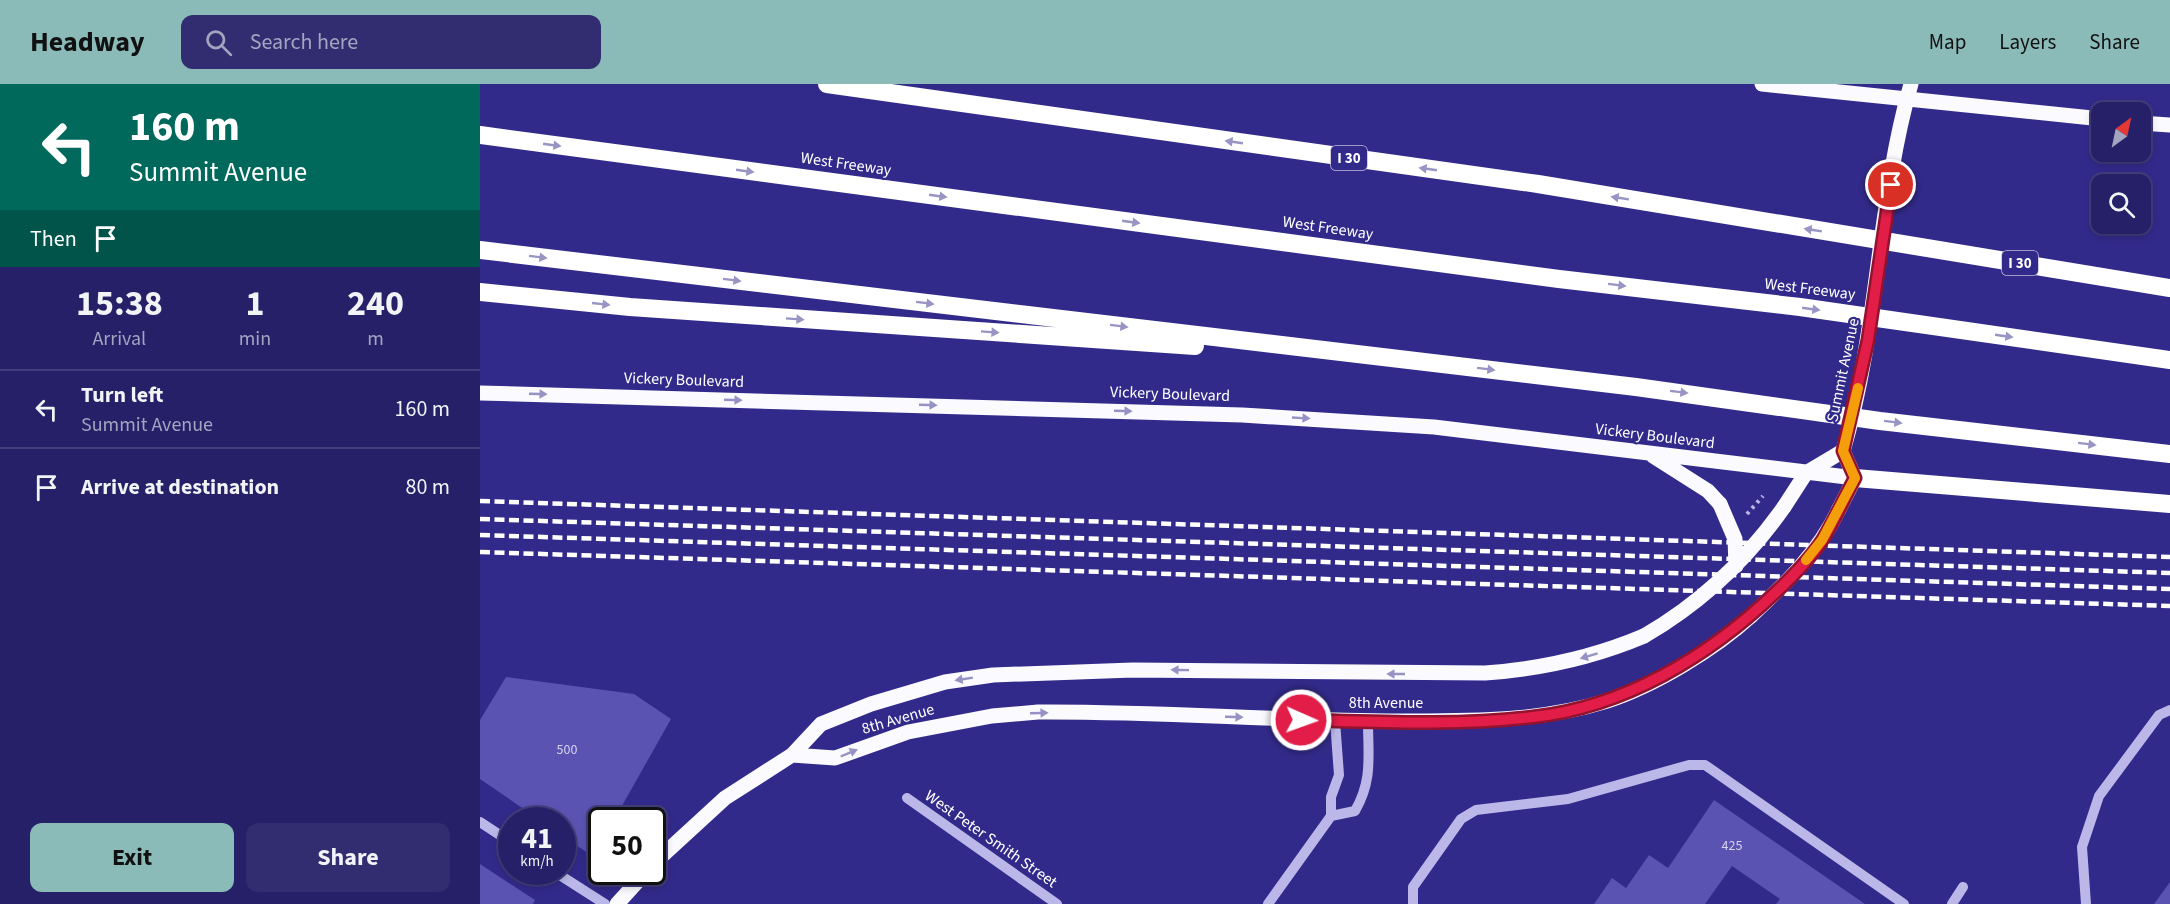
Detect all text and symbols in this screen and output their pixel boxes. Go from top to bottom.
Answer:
search box [181,15,601,69]
text: Headway [30,22,145,62]
icon: search [202,26,235,59]
text: Search here [250,26,358,58]
text: Map [1929,27,1966,57]
text: Layers [1999,27,2056,57]
text: Share [2089,27,2140,57]
text: 160 m [129,97,240,157]
north arrow [2091,102,2151,162]
map controls [2091,102,2151,234]
icon: left [30,108,108,186]
one-way arrow [1225,137,1244,146]
one-way arrow [542,140,561,150]
road number: I 30 [1331,146,1367,170]
street label: West Freeway [799,147,893,181]
text: Summit Avenue [129,153,307,192]
pin [1865,159,1916,210]
one-way arrow [1418,164,1437,173]
one-way arrow [735,166,754,175]
icon: arrive [1874,168,1907,201]
button: search [2091,174,2151,234]
one-way arrow [929,192,948,201]
one-way arrow [1611,193,1630,202]
street label: West Freeway [1281,211,1375,245]
one-way arrow [1122,218,1141,227]
icon: arrive [89,222,122,255]
text: Then [30,223,77,255]
one-way arrow [1803,225,1822,234]
road number: I 30 [2002,251,2038,275]
one-way arrow [529,252,548,262]
street label: West Freeway [1763,273,1857,306]
one-way arrow [722,275,741,285]
text: 15:38 [76,278,163,329]
text: 1 [245,278,264,329]
text: 240 [347,278,404,329]
one-way arrow [1608,281,1627,290]
one-way arrow [916,298,935,307]
one-way arrow [591,299,610,309]
one-way arrow [1802,304,1821,313]
one-way arrow [786,314,805,323]
street label: Summit Avenue [1821,316,1865,424]
one-way arrow [1110,321,1129,330]
text: Arrival [92,325,146,353]
text: min [239,325,271,353]
text: m [367,325,384,353]
one-way arrow [980,327,999,337]
one-way arrow [1995,331,2014,340]
one-way arrow [1476,364,1495,374]
street label: Vickery Boulevard [624,367,744,393]
text: Turn left [81,379,163,411]
street label: Vickery Boulevard [1110,381,1230,407]
one-way arrow [1670,387,1689,397]
one-way arrow [529,389,548,399]
icon: left [30,393,63,426]
text: 160 m [395,393,450,425]
one-way arrow [724,395,743,405]
one-way arrow [919,401,938,410]
one-way arrow [1114,406,1133,416]
text: Summit Avenue [81,411,213,439]
one-way arrow [1291,413,1310,423]
one-way arrow [1884,417,1903,427]
street label: Vickery Boulevard [1594,418,1716,454]
one-way arrow [2077,439,2096,449]
icon: arrive [30,471,63,504]
text: Arrive at destination [81,471,279,503]
text: 80 m [405,471,450,503]
one-way arrow [1580,652,1598,661]
one-way arrow [1170,666,1189,675]
one-way arrow [1386,669,1405,679]
one-way arrow [955,675,974,684]
position arrow [1269,688,1333,752]
street label: 8th Avenue [1349,692,1423,714]
street label: 8th Avenue [859,698,937,740]
one-way arrow [1029,708,1048,717]
one-way arrow [1224,713,1243,722]
house number: 500 [557,740,577,760]
one-way arrow [840,748,858,757]
street label: West Peter Smith Street [920,785,1062,893]
speed limit sign: 50 [588,807,666,885]
text: 41 [521,817,553,860]
button: Exit [30,823,234,892]
button: Share [246,823,450,892]
house number: 425 [1722,836,1742,856]
text: km/h [520,851,554,872]

